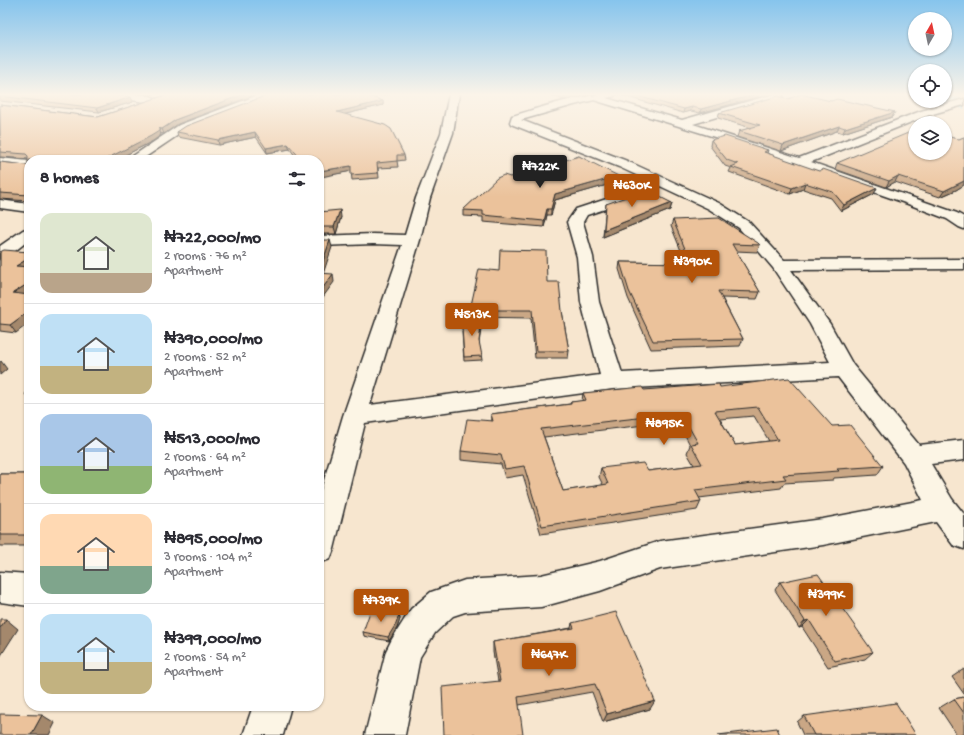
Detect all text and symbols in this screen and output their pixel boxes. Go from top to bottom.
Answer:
north arrow [908,12,952,56]
map controls [908,12,952,160]
button: locate [908,64,952,108]
button: layers [908,116,952,160]
pin: ₦722K [512,155,568,189]
text: ₦722K [522,160,558,175]
icon: filters [286,168,308,190]
text: 8 homes [40,169,98,189]
pin: ₦630K [604,174,660,208]
text: ₦630K [613,179,651,194]
icon: home [72,229,120,277]
text: ₦722,000/mo [164,229,261,249]
text: 2 rooms · 76 m² [164,249,247,264]
pin: ₦390K [664,250,720,284]
text: ₦390K [673,255,711,270]
text: Apartment [164,264,223,279]
pin: ₦513K [444,303,500,337]
text: ₦513K [454,308,490,323]
icon: home [72,330,120,378]
text: ₦390,000/mo [164,330,263,350]
text: 2 rooms · 52 m² [164,350,246,365]
text: Apartment [164,365,223,380]
pin: ₦895K [636,412,692,446]
text: ₦895K [645,417,683,432]
icon: home [72,430,120,478]
text: ₦513,000/mo [164,430,260,450]
text: 2 rooms · 64 m² [164,450,246,465]
text: Apartment [164,465,223,480]
icon: home [72,530,120,578]
text: ₦895,000/mo [164,530,262,550]
text: 3 rooms · 104 m² [164,550,252,565]
text: Apartment [164,565,223,580]
pin: ₦399K [798,583,854,617]
text: ₦399K [808,588,844,603]
pin: ₦739K [353,589,409,623]
text: ₦739K [363,594,399,609]
icon: home [72,630,120,678]
text: ₦399,000/mo [164,630,261,650]
pin: ₦647K [521,643,577,677]
text: ₦647K [531,648,567,663]
text: 2 rooms · 54 m² [164,650,246,665]
text: Apartment [164,665,223,680]

